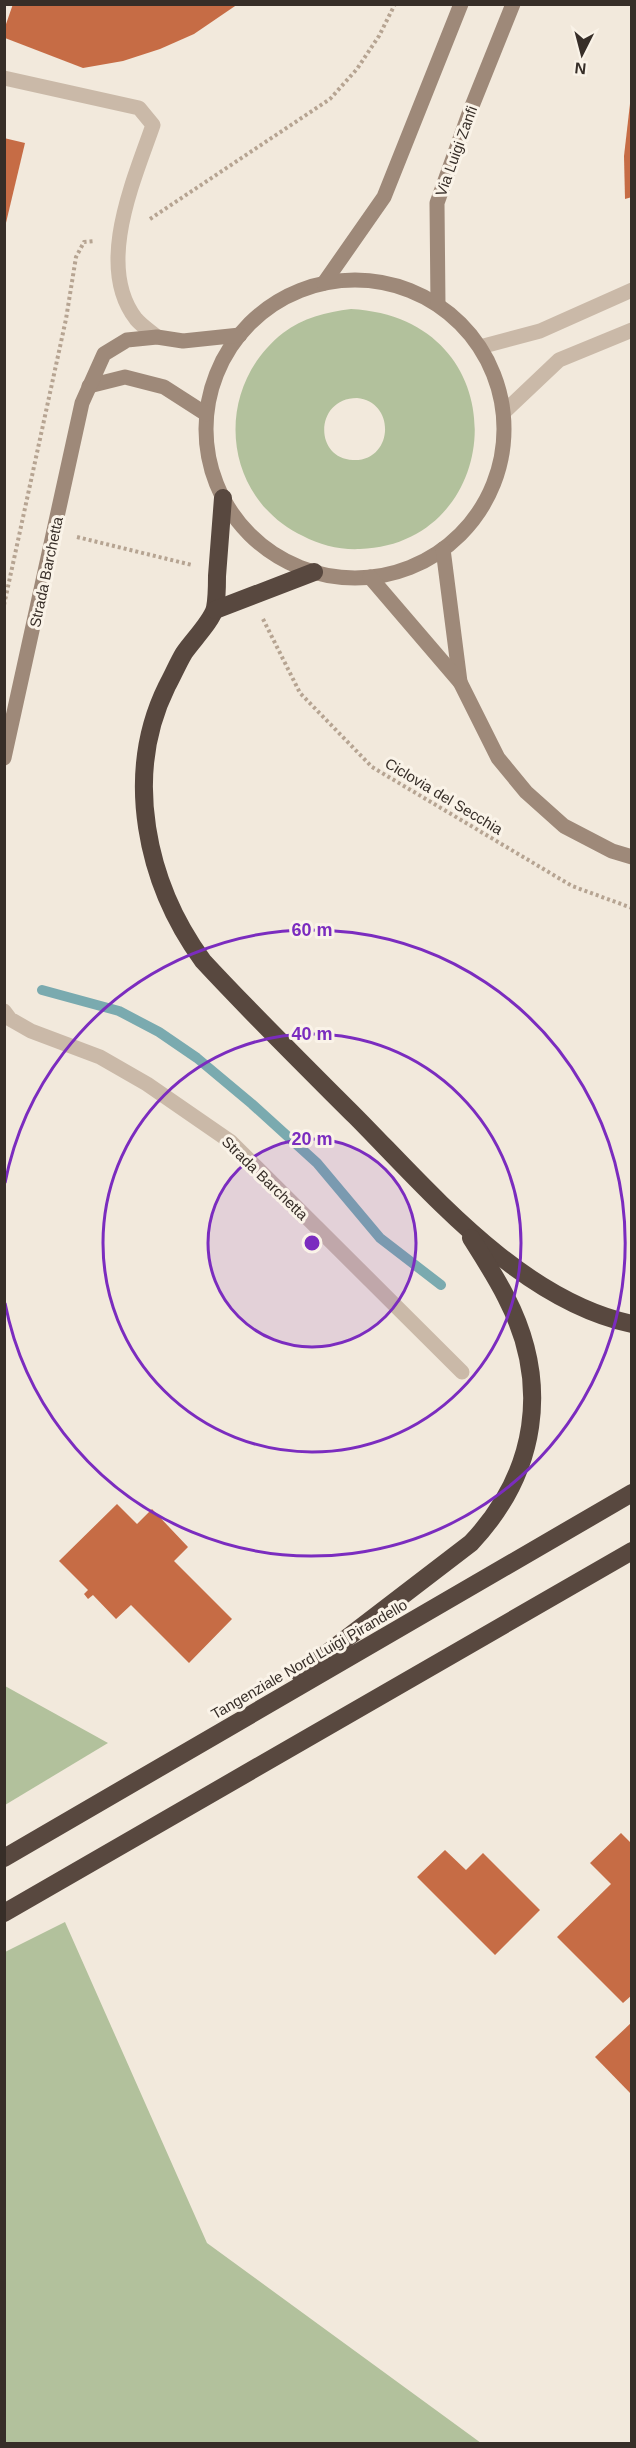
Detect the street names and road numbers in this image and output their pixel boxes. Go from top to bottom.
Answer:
street label: Via Luigi Zanfi [432,104,480,198]
street label: Strada Barchetta [26,515,66,629]
street label: Ciclovia del Secchia [382,754,506,838]
street label: Strada Barchetta [219,1133,312,1224]
street label: Tangenziale Nord Luigi Pirandello [208,1596,410,1722]

